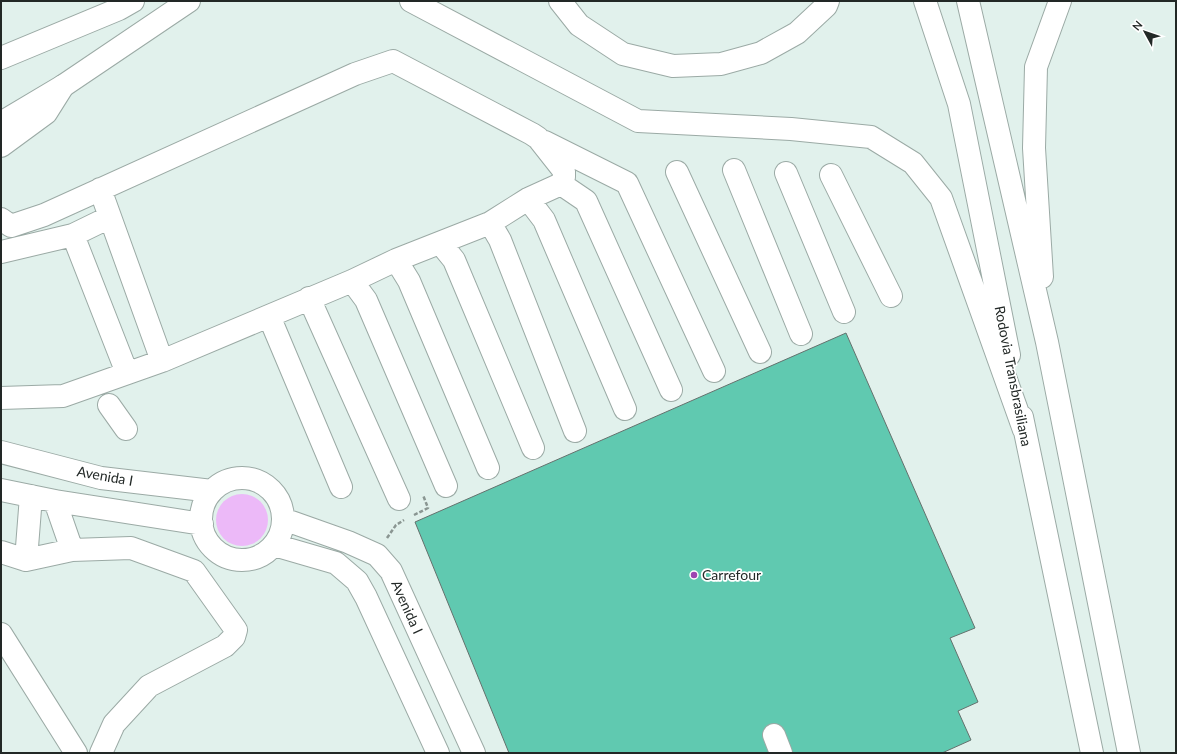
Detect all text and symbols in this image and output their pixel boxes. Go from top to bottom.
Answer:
north arrow [1125,12,1165,52]
text: N [1129,18,1145,33]
street label: Rodovia Transbrasiliana [992,304,1035,448]
street label: Avenida I [76,462,135,489]
place label: Carrefour [702,566,761,583]
marker: Carrefour [689,570,699,580]
street label: Avenida I [388,577,427,636]

